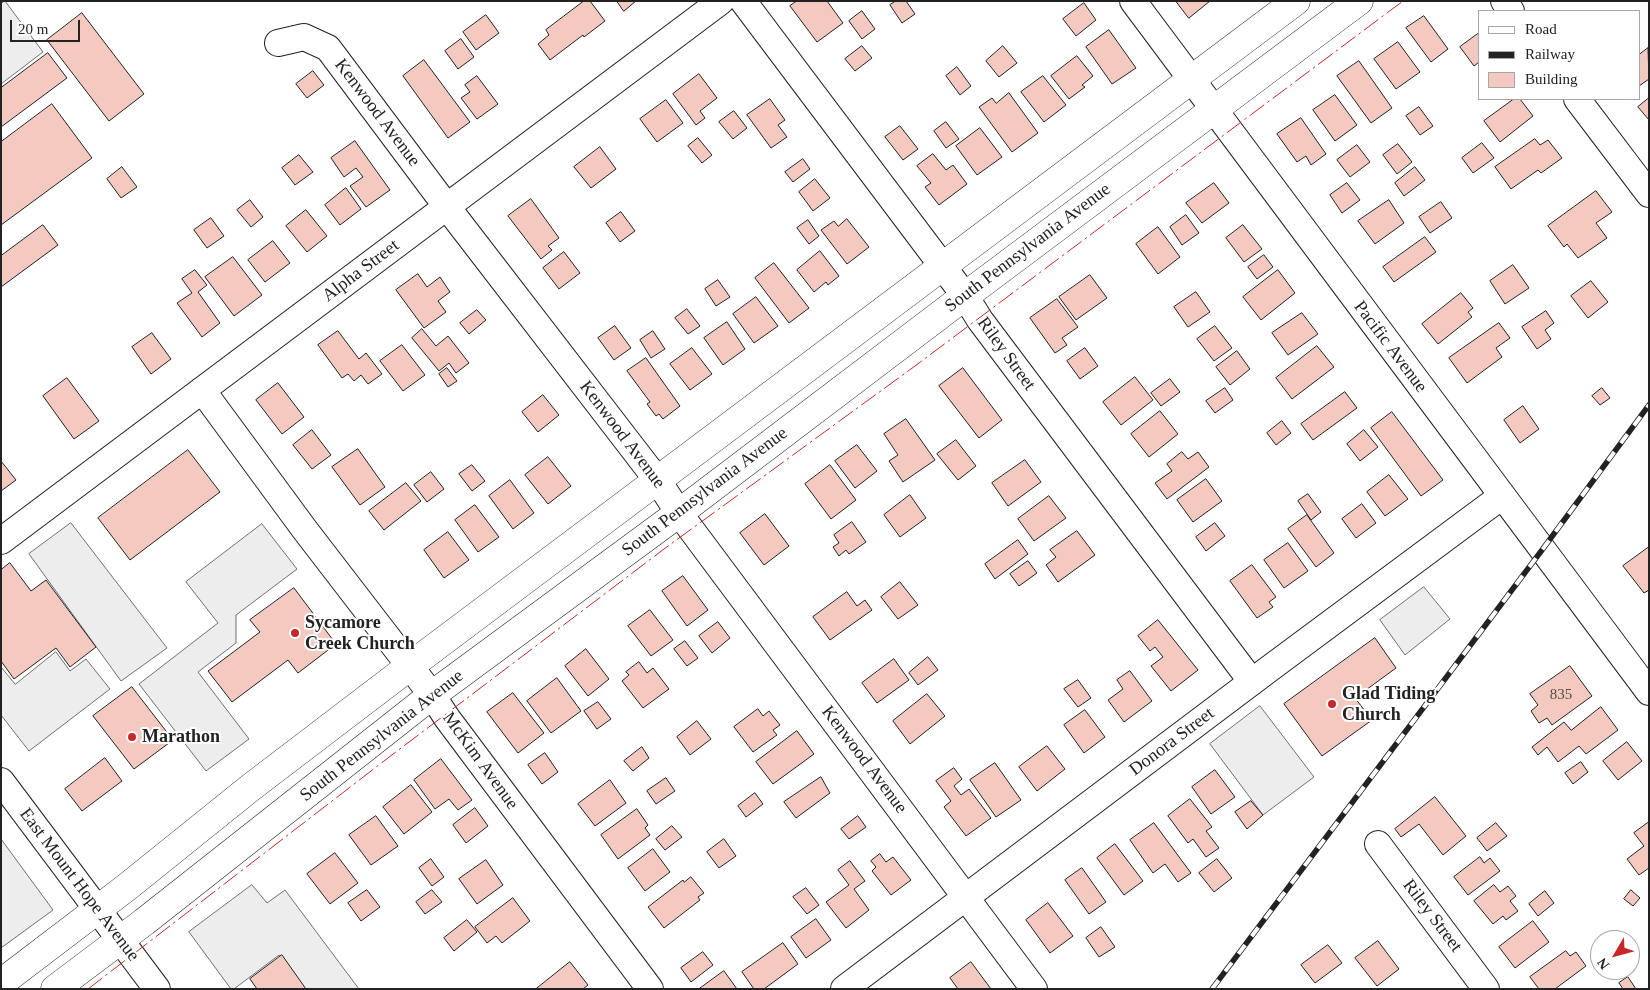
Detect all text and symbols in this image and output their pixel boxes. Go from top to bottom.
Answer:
scale bar [12,10,82,42]
legend [1478,10,1640,100]
text: 20 m [18,21,48,37]
text: Road [1525,21,1557,37]
text: Railway [1525,46,1575,62]
street label: Kenwood Avenue [330,55,424,171]
text: Building [1525,71,1578,87]
street label: South Pennsylvania Avenue [941,179,1115,317]
street label: Alpha Street [318,235,404,307]
street label: Pacific Avenue [1349,297,1431,397]
street label: Riley Street [972,313,1040,395]
street label: Kenwood Avenue [575,377,669,493]
street label: South Pennsylvania Avenue [618,423,792,561]
place label: Sycamore Creek Church [305,612,415,654]
marker: Sycamore Creek Church [289,627,301,639]
street label: South Pennsylvania Avenue [296,665,468,807]
place label: Glad Tiding Church [1342,683,1435,726]
house number: 835 [1550,686,1572,704]
marker: Glad Tiding Church [1326,698,1338,710]
street label: Kenwood Avenue [817,702,911,818]
street label: Donora Street [1125,703,1219,781]
street label: McKim Avenue [437,708,523,814]
place label: Marathon [142,726,220,748]
marker: Marathon [126,731,138,743]
street label: East Mount Hope Avenue [14,804,144,966]
street label: Riley Street [1398,875,1466,957]
north arrow [1590,930,1640,980]
text: N [1594,955,1612,972]

